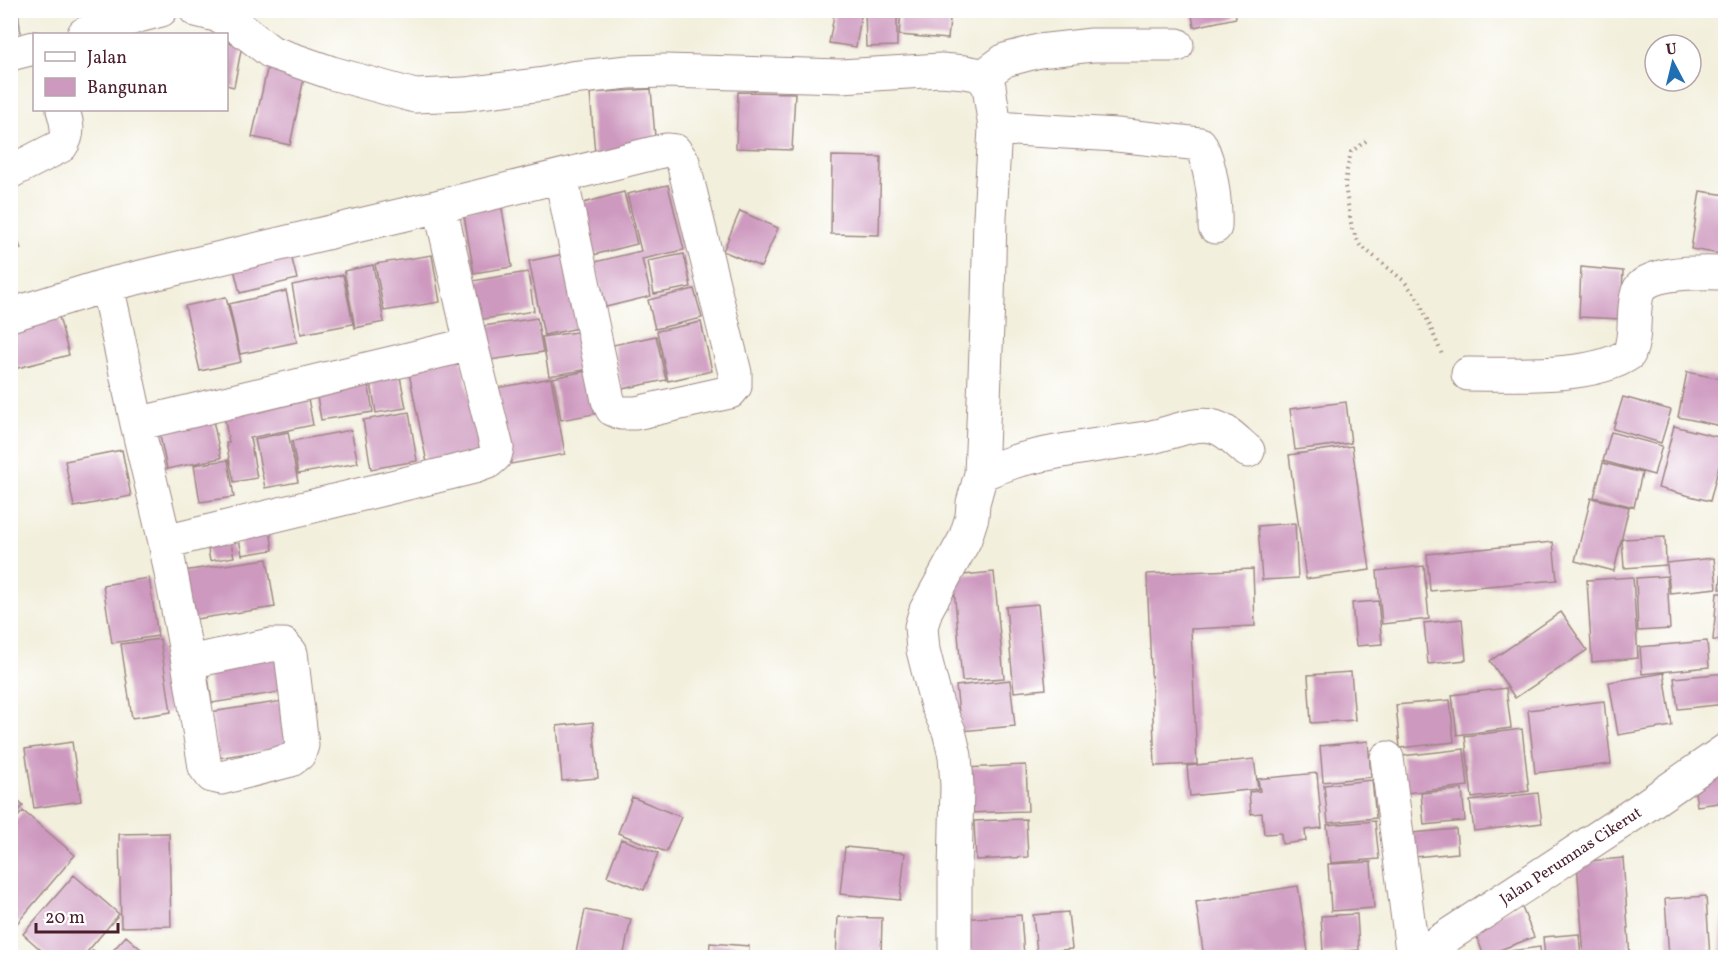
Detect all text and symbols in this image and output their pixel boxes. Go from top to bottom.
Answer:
legend [33,33,228,111]
north arrow [1643,33,1703,93]
text: U [1665,39,1678,62]
text: Jalan [87,46,127,71]
text: Bangunan [87,76,168,101]
street label: Jalan Perumnas Cikerut [1496,802,1647,911]
scale bar [36,896,118,934]
text: 20 m [45,906,85,931]

